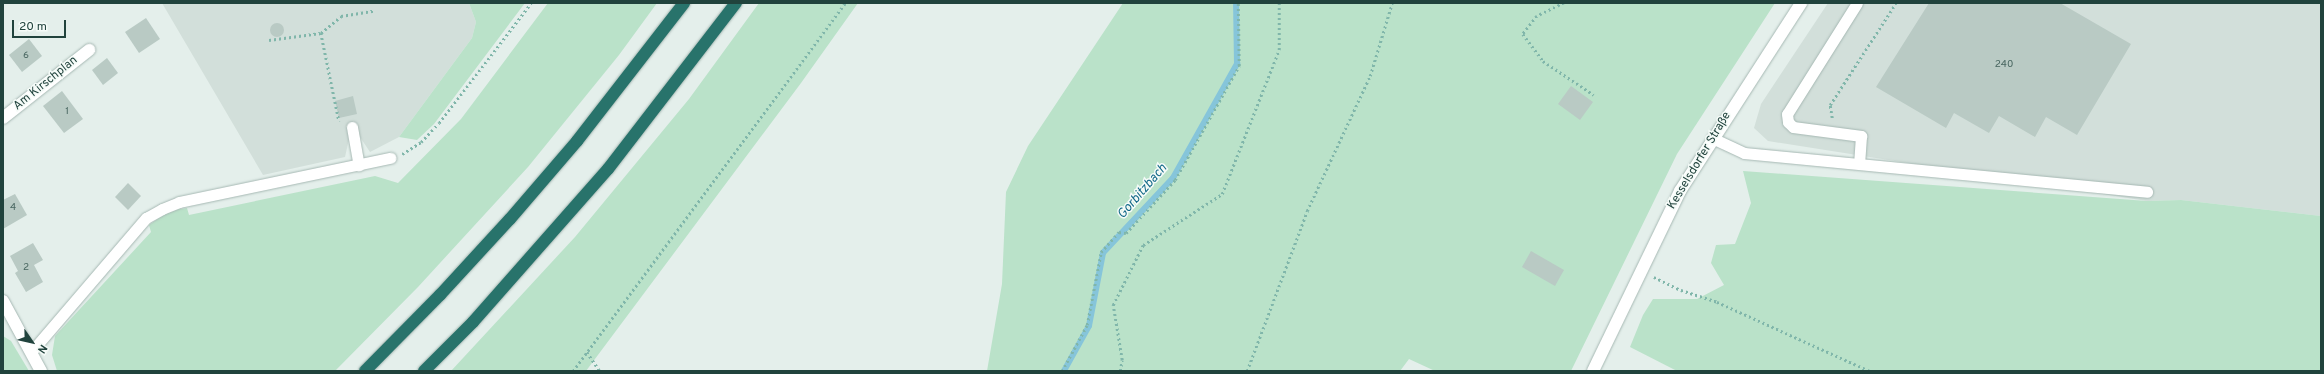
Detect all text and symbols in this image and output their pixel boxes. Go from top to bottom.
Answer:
scale bar [14,12,68,38]
text: 20 m [19,19,47,35]
house number: 6 [23,50,29,62]
street label: Am Kirschplan [11,54,81,114]
house number: 240 [1995,59,2013,71]
house number: 1 [65,106,69,118]
street label: Kesselsdorfer Straße [1665,110,1735,212]
water label: Gorbitzbach [1115,161,1171,223]
house number: 4 [10,202,16,214]
house number: 2 [23,262,29,274]
north arrow [12,322,52,362]
text: N [34,342,50,356]

